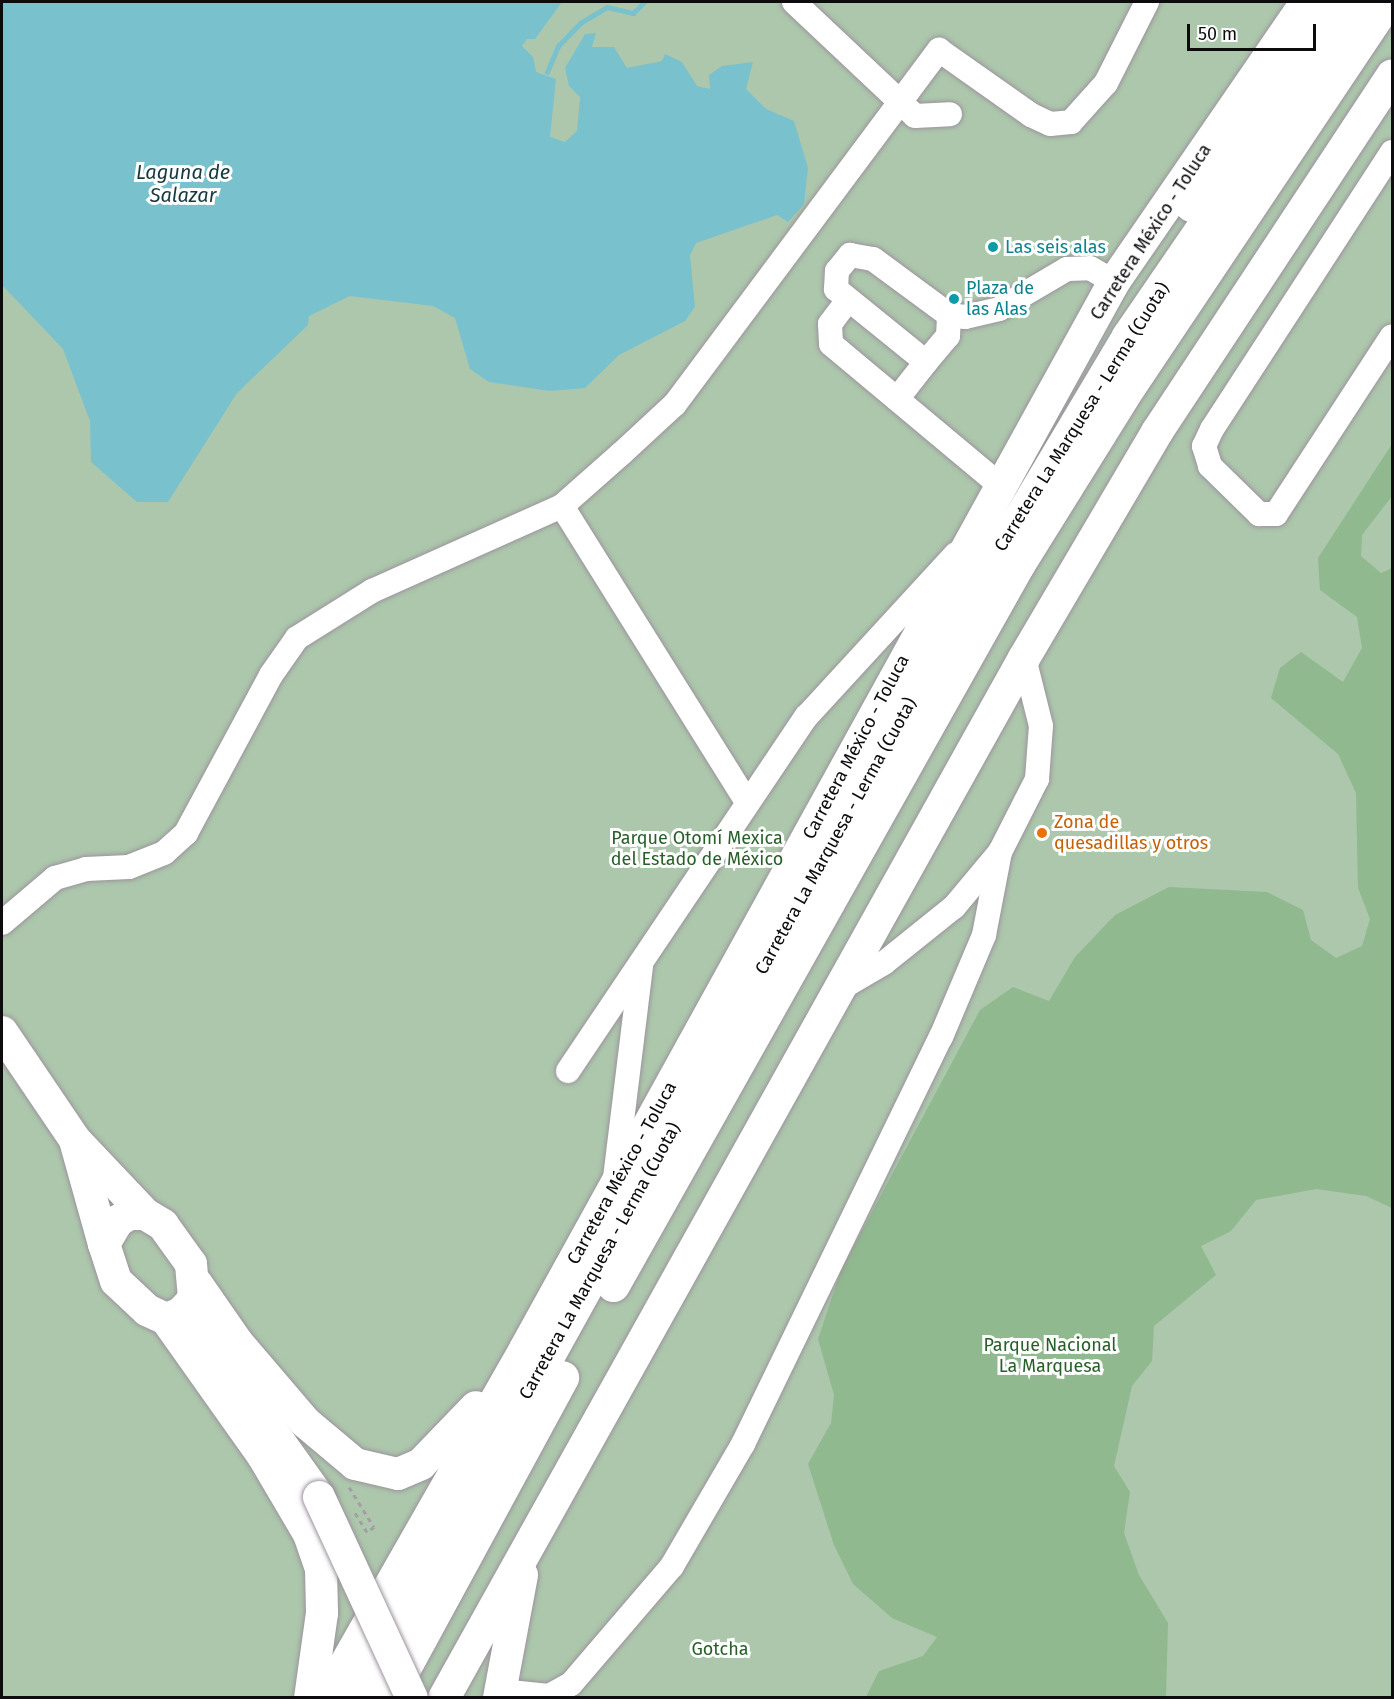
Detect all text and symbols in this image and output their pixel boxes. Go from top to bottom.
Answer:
scale bar [1190,12,1319,50]
text: 50 m [1198,23,1237,45]
street label: Carretera México - Toluca [1086,140,1216,324]
water label: Laguna de Salazar [136,160,230,207]
place label: Las seis alas [1005,236,1106,258]
marker: Las seis alas [986,240,1000,254]
place label: Plaza de las Alas [966,278,1034,320]
street label: Carretera La Marquesa - Lerma (Cuota) [990,279,1174,555]
marker: Plaza de las Alas [947,292,961,306]
street label: Carretera México - Toluca [798,651,914,843]
street label: Carretera La Marquesa - Lerma (Cuota) [751,694,921,978]
place label: Zona de quesadillas y otros [1054,812,1208,854]
marker: Zona de quesadillas y otros [1035,826,1049,840]
park label: Parque Otomí Mexica del Estado de México [611,828,783,870]
street label: Carretera México - Toluca [563,1078,681,1268]
street label: Carretera La Marquesa - Lerma (Cuota) [515,1119,685,1403]
park label: Parque Nacional La Marquesa [983,1335,1117,1378]
park label: Gotcha [691,1638,749,1660]

